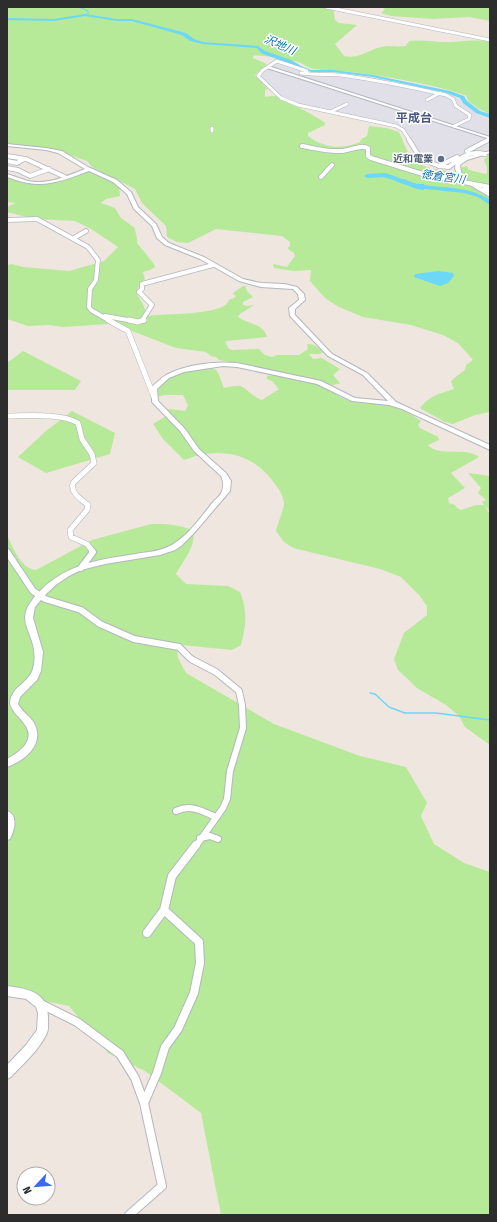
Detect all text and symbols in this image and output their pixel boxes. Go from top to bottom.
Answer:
water label: 沢地川 [262,32,299,58]
district label: 平成台 [396,111,432,125]
place label: 近和電業 [393,153,433,165]
marker: 近和電業 [436,154,446,164]
water label: 徳倉宮川 [420,168,467,187]
north arrow [16,1166,56,1206]
text: N [20,1184,35,1196]

